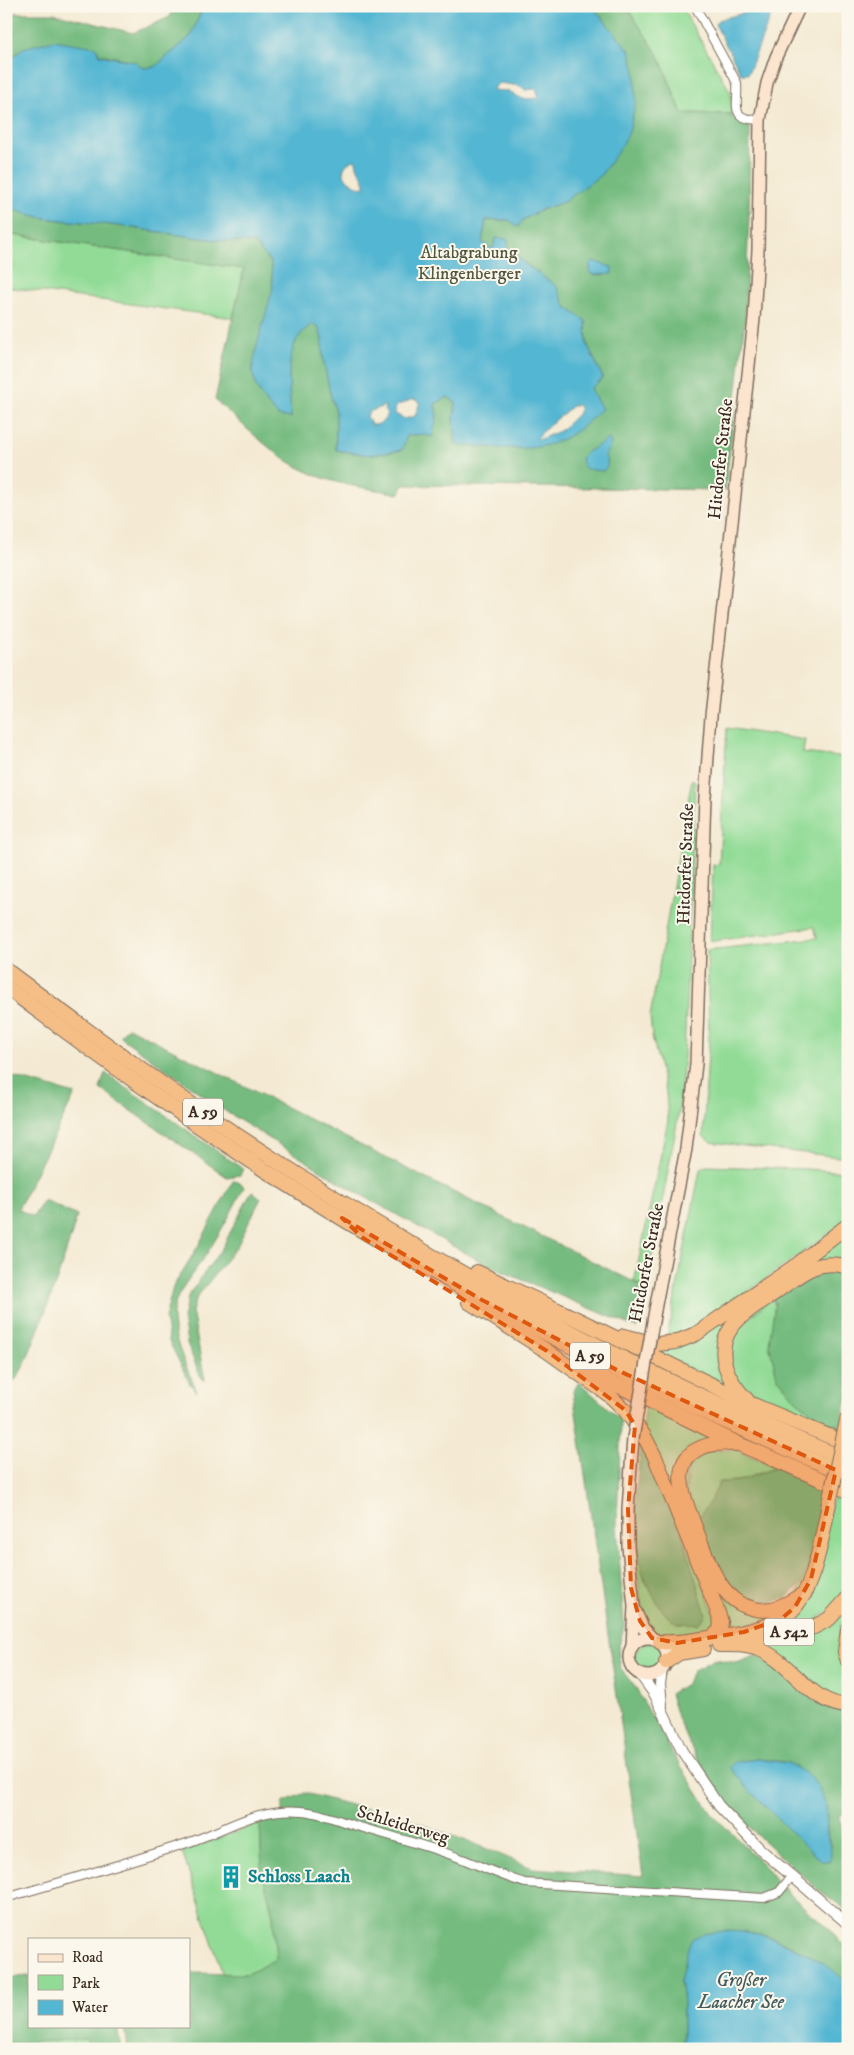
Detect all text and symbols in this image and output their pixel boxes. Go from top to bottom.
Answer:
park label: Altabgrabung Klingenberger [417,242,521,285]
street label: Hitdorfer Straße [704,397,738,521]
street label: Hitdorfer Straße [673,803,699,925]
road number: A 59 [183,1098,223,1126]
street label: Hitdorfer Straße [625,1201,669,1325]
road number: A 59 [570,1342,610,1370]
road number: A 542 [764,1618,814,1645]
street label: Schleiderweg [354,1801,452,1849]
building icon: Schloss Laach [218,1864,244,1890]
place label: Schloss Laach [248,1866,351,1888]
legend [28,1938,190,2028]
text: Road [72,1948,104,1967]
water label: Großer Laacher See [697,1969,785,2014]
text: Park [72,1974,101,1993]
text: Water [71,1998,108,2017]

